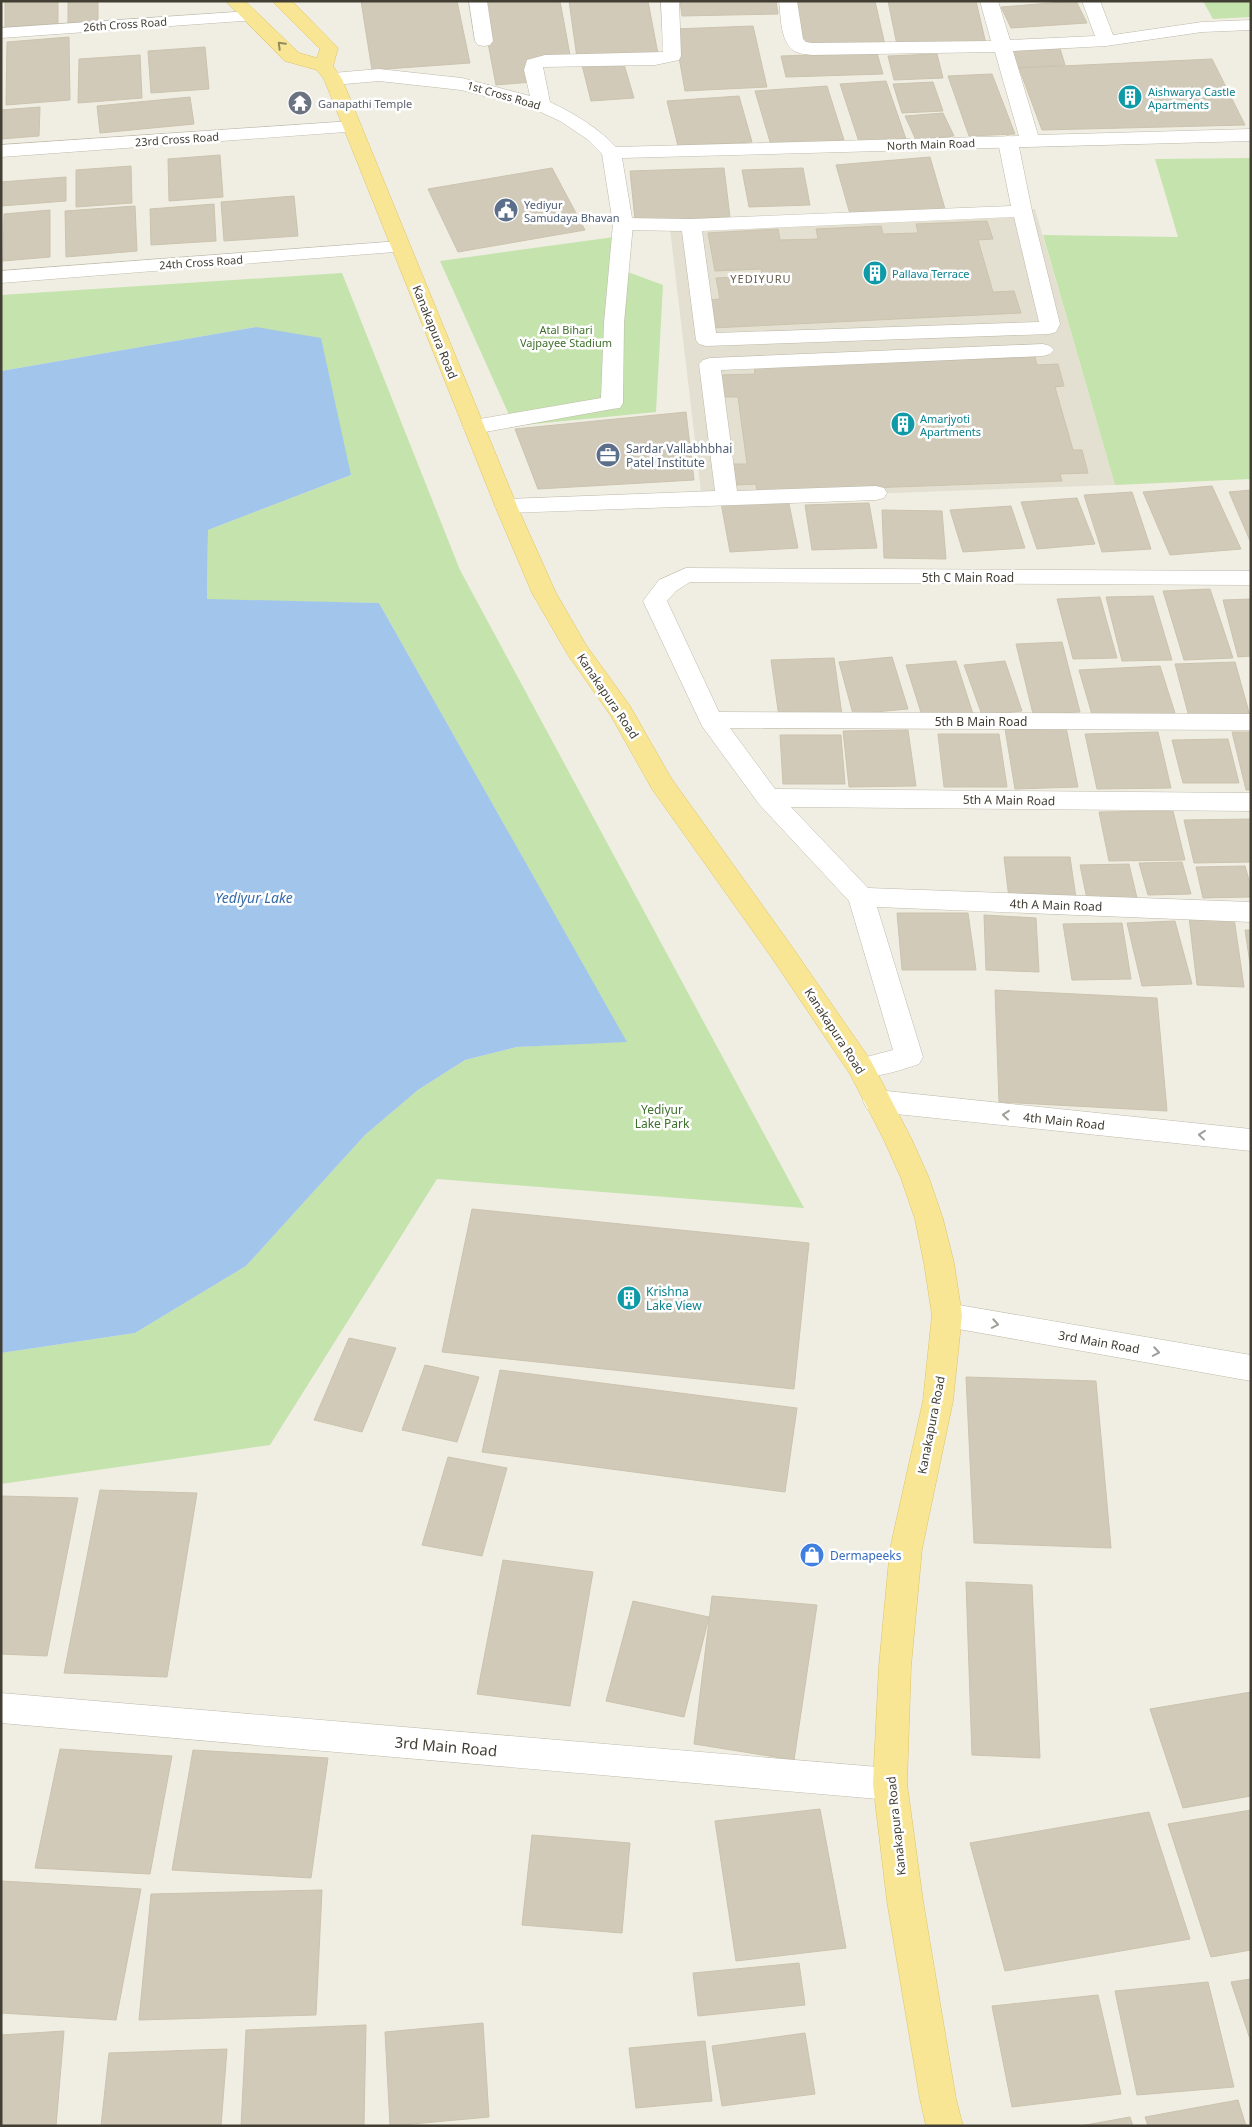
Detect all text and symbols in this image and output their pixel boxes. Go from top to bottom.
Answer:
street label: 26th Cross Road [83,14,167,34]
one-way arrow [278,42,287,51]
street label: 1st Cross Road [465,77,543,113]
building icon: Aishwarya Castle Apartments [1117,84,1143,110]
place label: Aishwarya Castle Apartments [1148,84,1235,112]
temple icon: Ganapathi Temple [287,90,313,116]
place label: Ganapathi Temple [318,96,412,111]
street label: 23rd Cross Road [134,129,220,149]
street label: North Main Road [887,135,975,153]
public building icon: Yediyur Samudaya Bhavan [493,197,519,223]
place label: Yediyur Samudaya Bhavan [524,197,620,225]
street label: 24th Cross Road [159,252,243,272]
building icon: Pallava Terrace [862,260,888,286]
place label: Pallava Terrace [892,266,969,281]
district label: YEDIYURU [730,271,792,286]
street label: Kanakapura Road [408,283,462,381]
park label: Atal Bihari Vajpayee Stadium [520,322,612,350]
building icon: Amarjyoti Apartments [890,411,916,437]
place label: Amarjyoti Apartments [920,411,981,439]
place label: Sardar Vallabhbhai Patel Institute [626,440,732,471]
office icon: Sardar Vallabhbhai Patel Institute [595,442,621,468]
street label: 5th C Main Road [922,569,1014,586]
street label: Kanakapura Road [573,650,643,742]
street label: 5th B Main Road [935,713,1027,730]
street label: 5th A Main Road [963,791,1055,809]
water label: Yediyur Lake [215,888,293,907]
street label: 4th A Main Road [1009,895,1103,915]
street label: Kanakapura Road [801,985,869,1077]
park label: Yediyur Lake Park [635,1101,690,1132]
street label: 4th Main Road [1022,1108,1106,1134]
one-way arrow [1001,1109,1009,1120]
one-way arrow [1198,1130,1206,1141]
place label: Krishna Lake View [646,1283,702,1314]
building icon: Krishna Lake View [616,1285,642,1311]
one-way arrow [991,1318,1000,1328]
street label: 3rd Main Road [1057,1326,1141,1358]
one-way arrow [1151,1346,1160,1356]
street label: Kanakapura Road [913,1374,949,1476]
shop icon: Dermapeeks [799,1542,825,1568]
place label: Dermapeeks [830,1547,902,1564]
street label: 3rd Main Road [394,1732,498,1760]
street label: Kanakapura Road [882,1776,910,1876]

